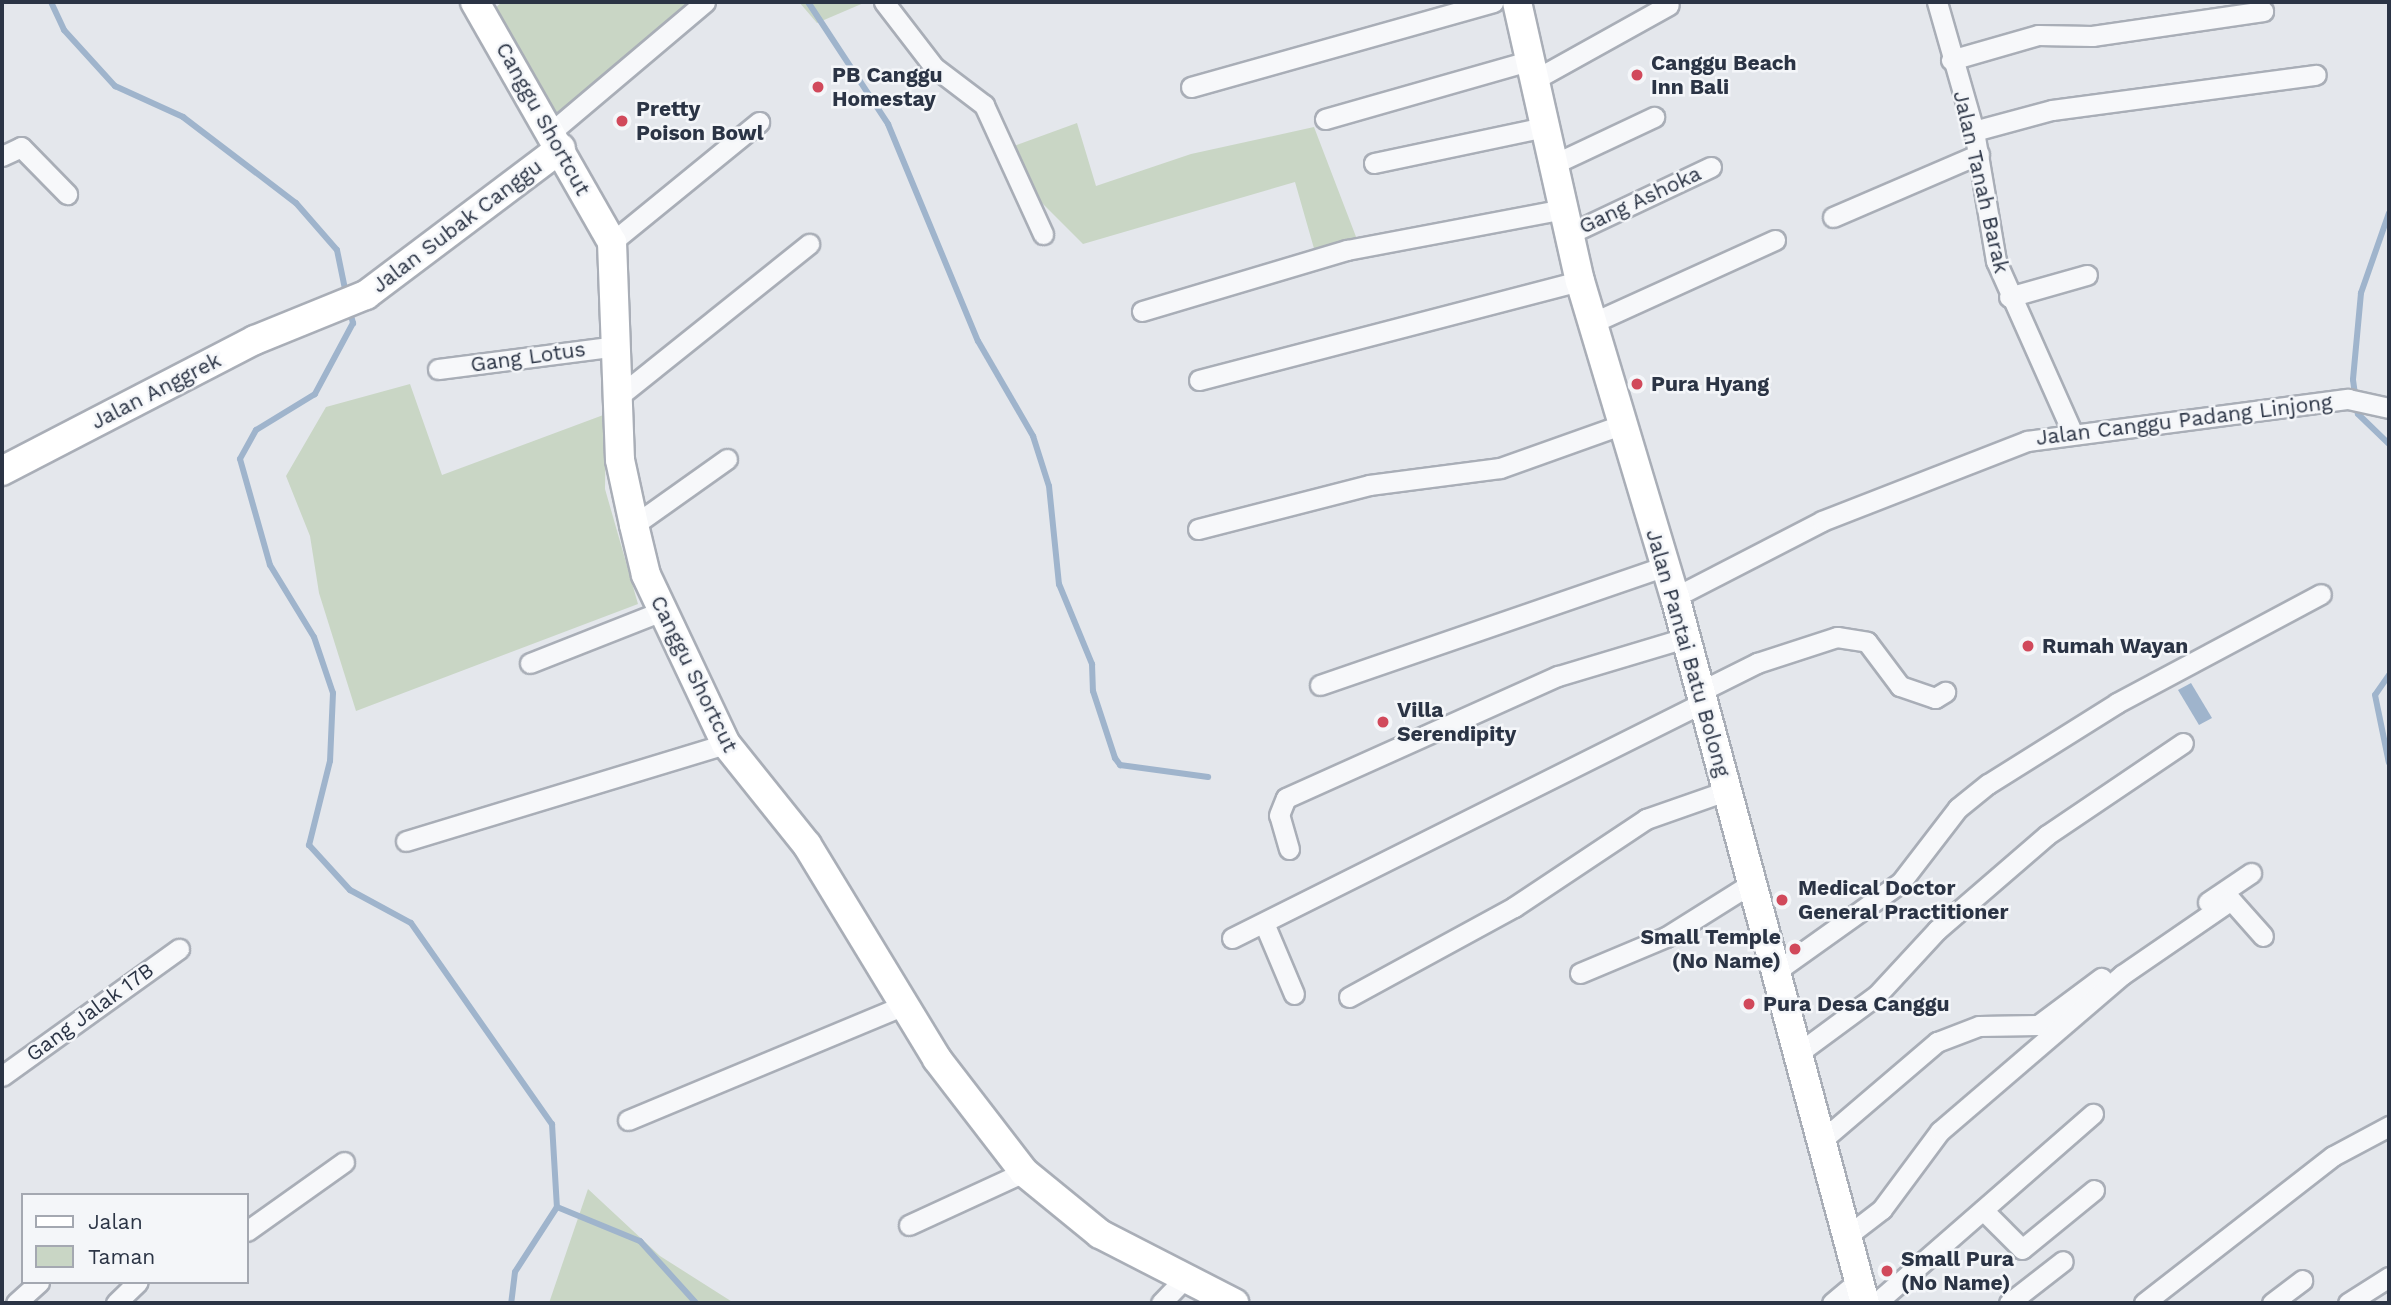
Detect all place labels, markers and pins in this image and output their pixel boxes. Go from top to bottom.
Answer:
place label: Canggu Beach Inn Bali [1651,50,1797,100]
place label: PB Canggu Homestay [832,62,942,112]
marker: Canggu Beach Inn Bali [1629,67,1645,83]
marker: PB Canggu Homestay [810,79,826,95]
place label: Pretty Poison Bowl [636,96,764,146]
marker: Pretty Poison Bowl [614,113,630,129]
place label: Pura Hyang [1651,371,1769,397]
marker: Pura Hyang [1629,376,1645,392]
place label: Rumah Wayan [2042,633,2189,659]
marker: Rumah Wayan [2020,638,2036,654]
place label: Villa Serendipity [1397,697,1516,747]
marker: Villa Serendipity [1375,714,1391,730]
place label: Medical Doctor General Practitioner [1798,875,2009,925]
marker: Medical Doctor General Practitioner [1772,890,1792,910]
place label: Small Temple (No Name) [1640,924,1781,974]
marker: Small Temple (No Name) [1787,941,1803,957]
place label: Pura Desa Canggu [1763,991,1950,1017]
marker: Pura Desa Canggu [1741,996,1757,1012]
place label: Small Pura (No Name) [1901,1246,2014,1296]
marker: Small Pura (No Name) [1879,1263,1895,1279]

